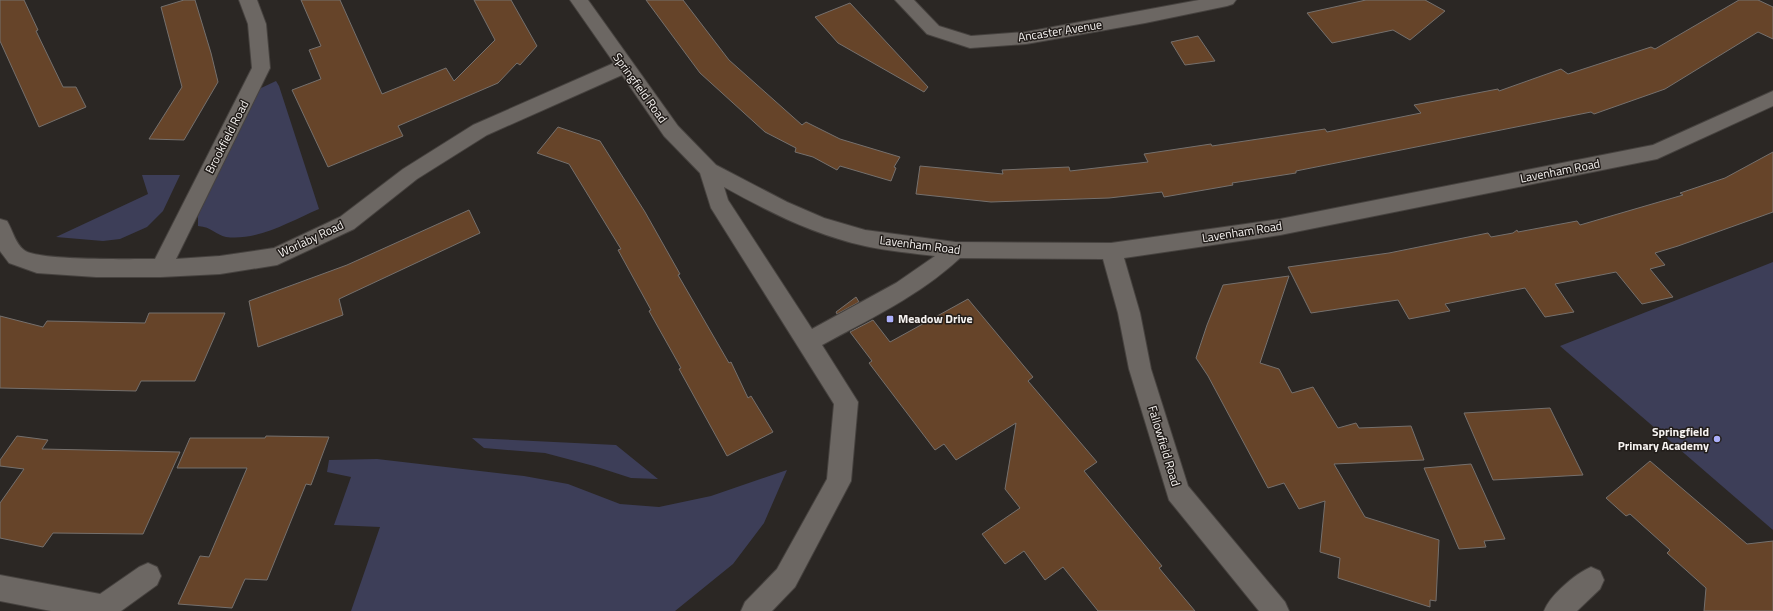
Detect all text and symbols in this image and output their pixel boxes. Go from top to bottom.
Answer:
street label: Ancaster Avenue [1016,14,1103,47]
street label: Springfield Road [608,49,672,127]
street label: Brookfield Road [200,97,253,177]
street label: Lavenham Road [1518,153,1601,188]
street label: Worlaby Road [275,215,347,262]
street label: Lavenham Road [1200,216,1283,247]
street label: Lavenham Road [879,230,961,259]
place label: Meadow Drive [898,309,973,328]
marker: Meadow Drive [885,314,895,324]
street label: Fallowfield Road [1143,403,1186,488]
place label: Springfield Primary Academy [1618,422,1709,455]
marker: Springfield Primary Academy [1712,434,1722,444]

